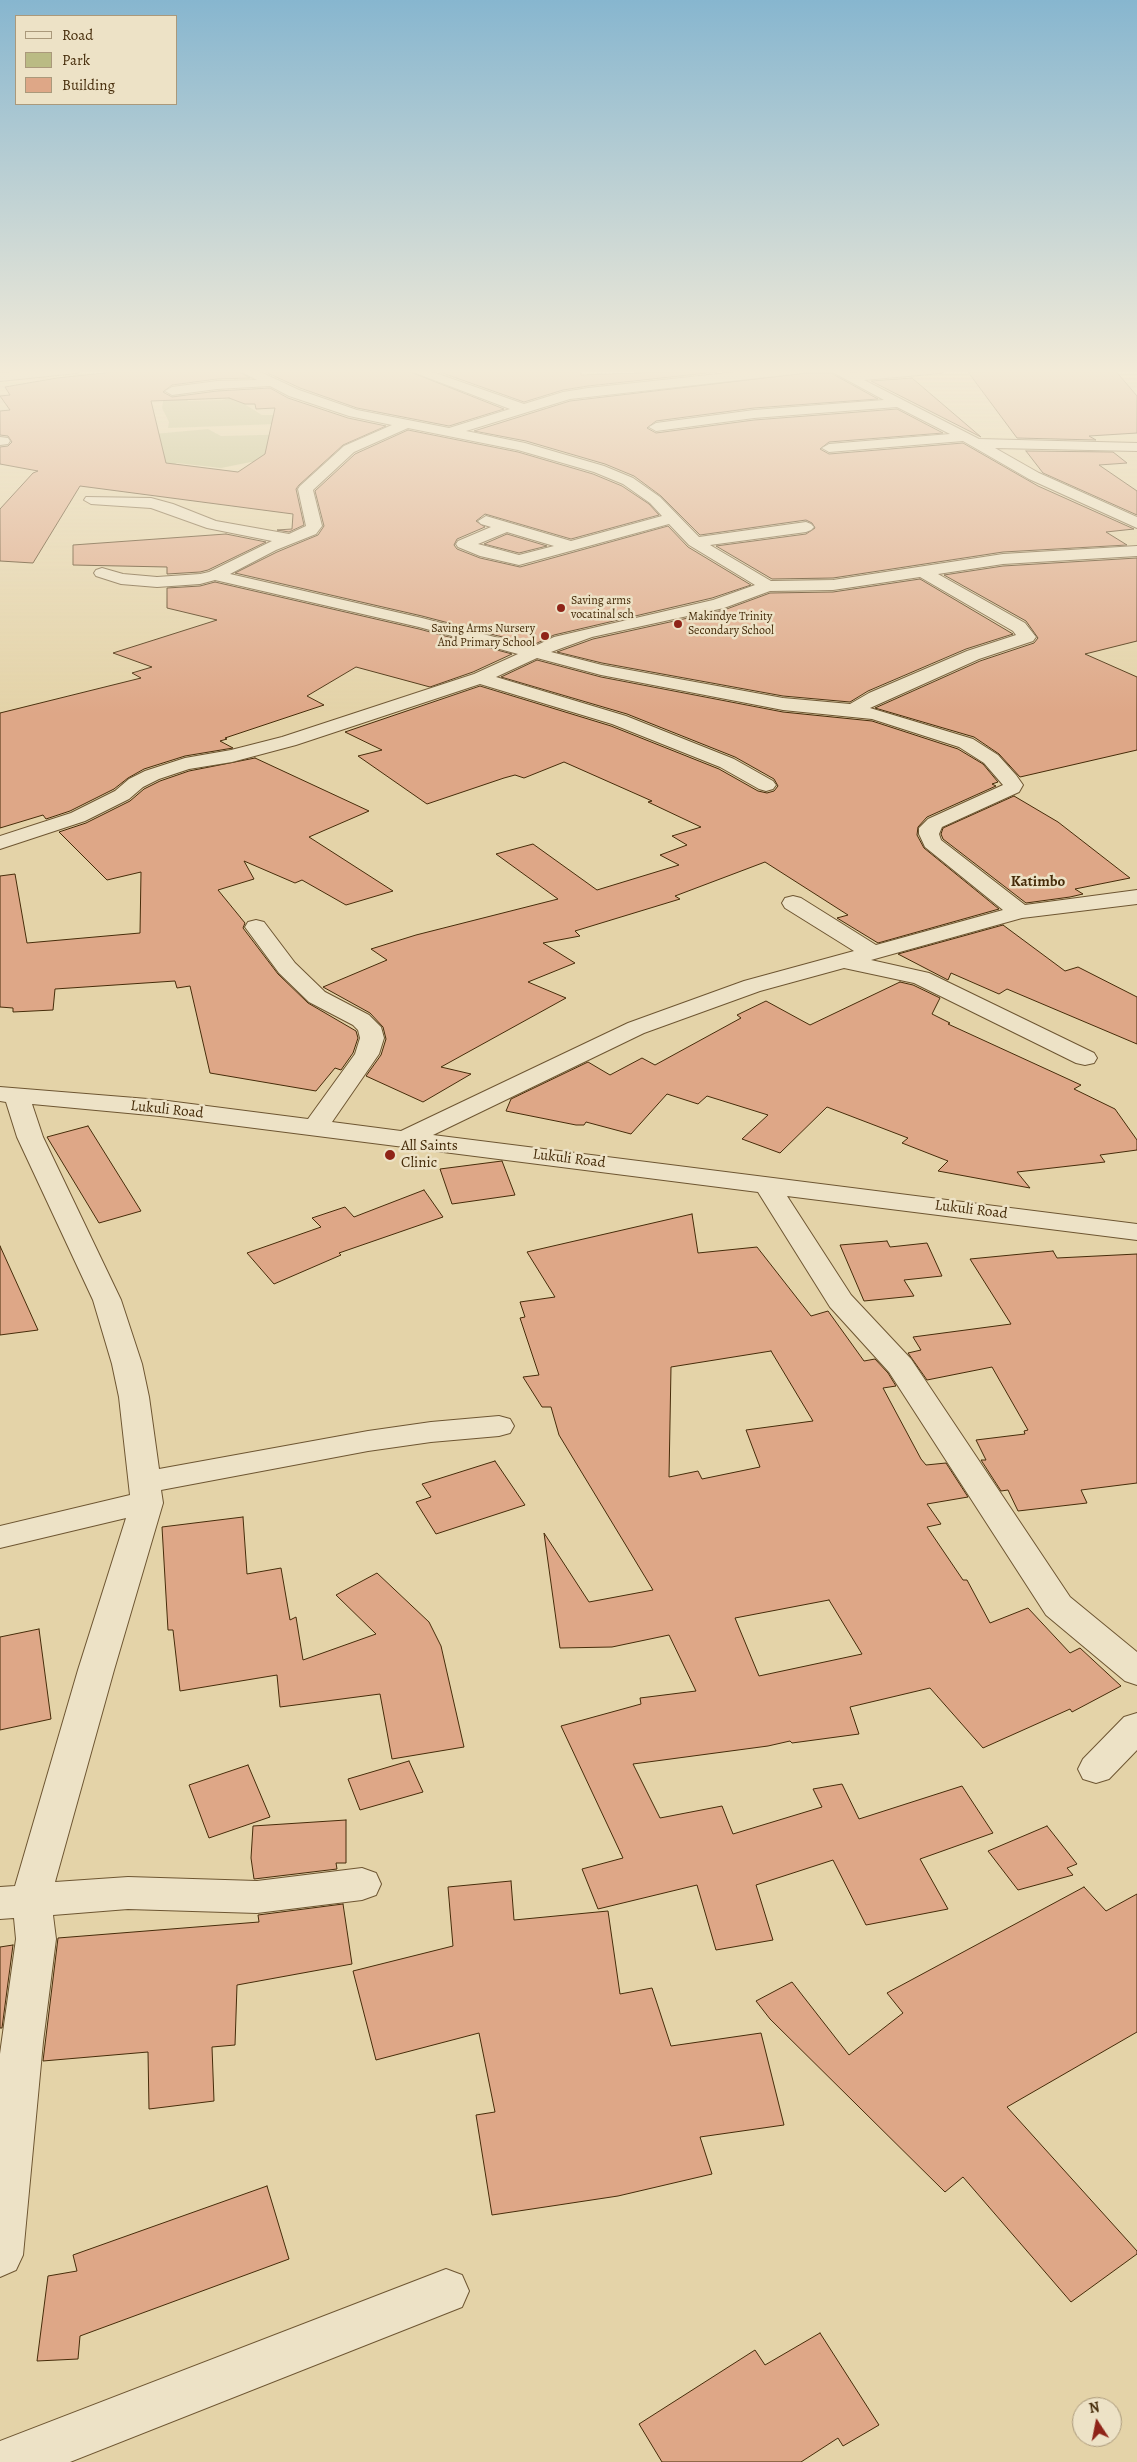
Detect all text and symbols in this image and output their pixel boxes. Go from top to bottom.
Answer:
legend [15,15,178,105]
text: Road [62,25,93,45]
text: Park [62,50,90,70]
text: Building [62,75,115,95]
place label: Saving arms vocatinal sch [571,594,634,622]
marker: Saving arms vocatinal sch [555,602,567,614]
place label: Makindye Trinity Secondary School [688,610,774,638]
marker: Makindye Trinity Secondary School [672,618,684,630]
place label: Saving Arms Nursery And Primary School [431,622,535,650]
marker: Saving Arms Nursery And Primary School [539,630,551,642]
district label: Katimbo [1011,873,1065,891]
street label: Lukuli Road [130,1097,204,1123]
place label: All Saints Clinic [401,1137,458,1172]
street label: Lukuli Road [531,1146,607,1172]
marker: All Saints Clinic [383,1148,397,1162]
street label: Lukuli Road [933,1197,1009,1223]
north arrow [1072,2397,1122,2447]
text: N [1087,2397,1101,2418]

